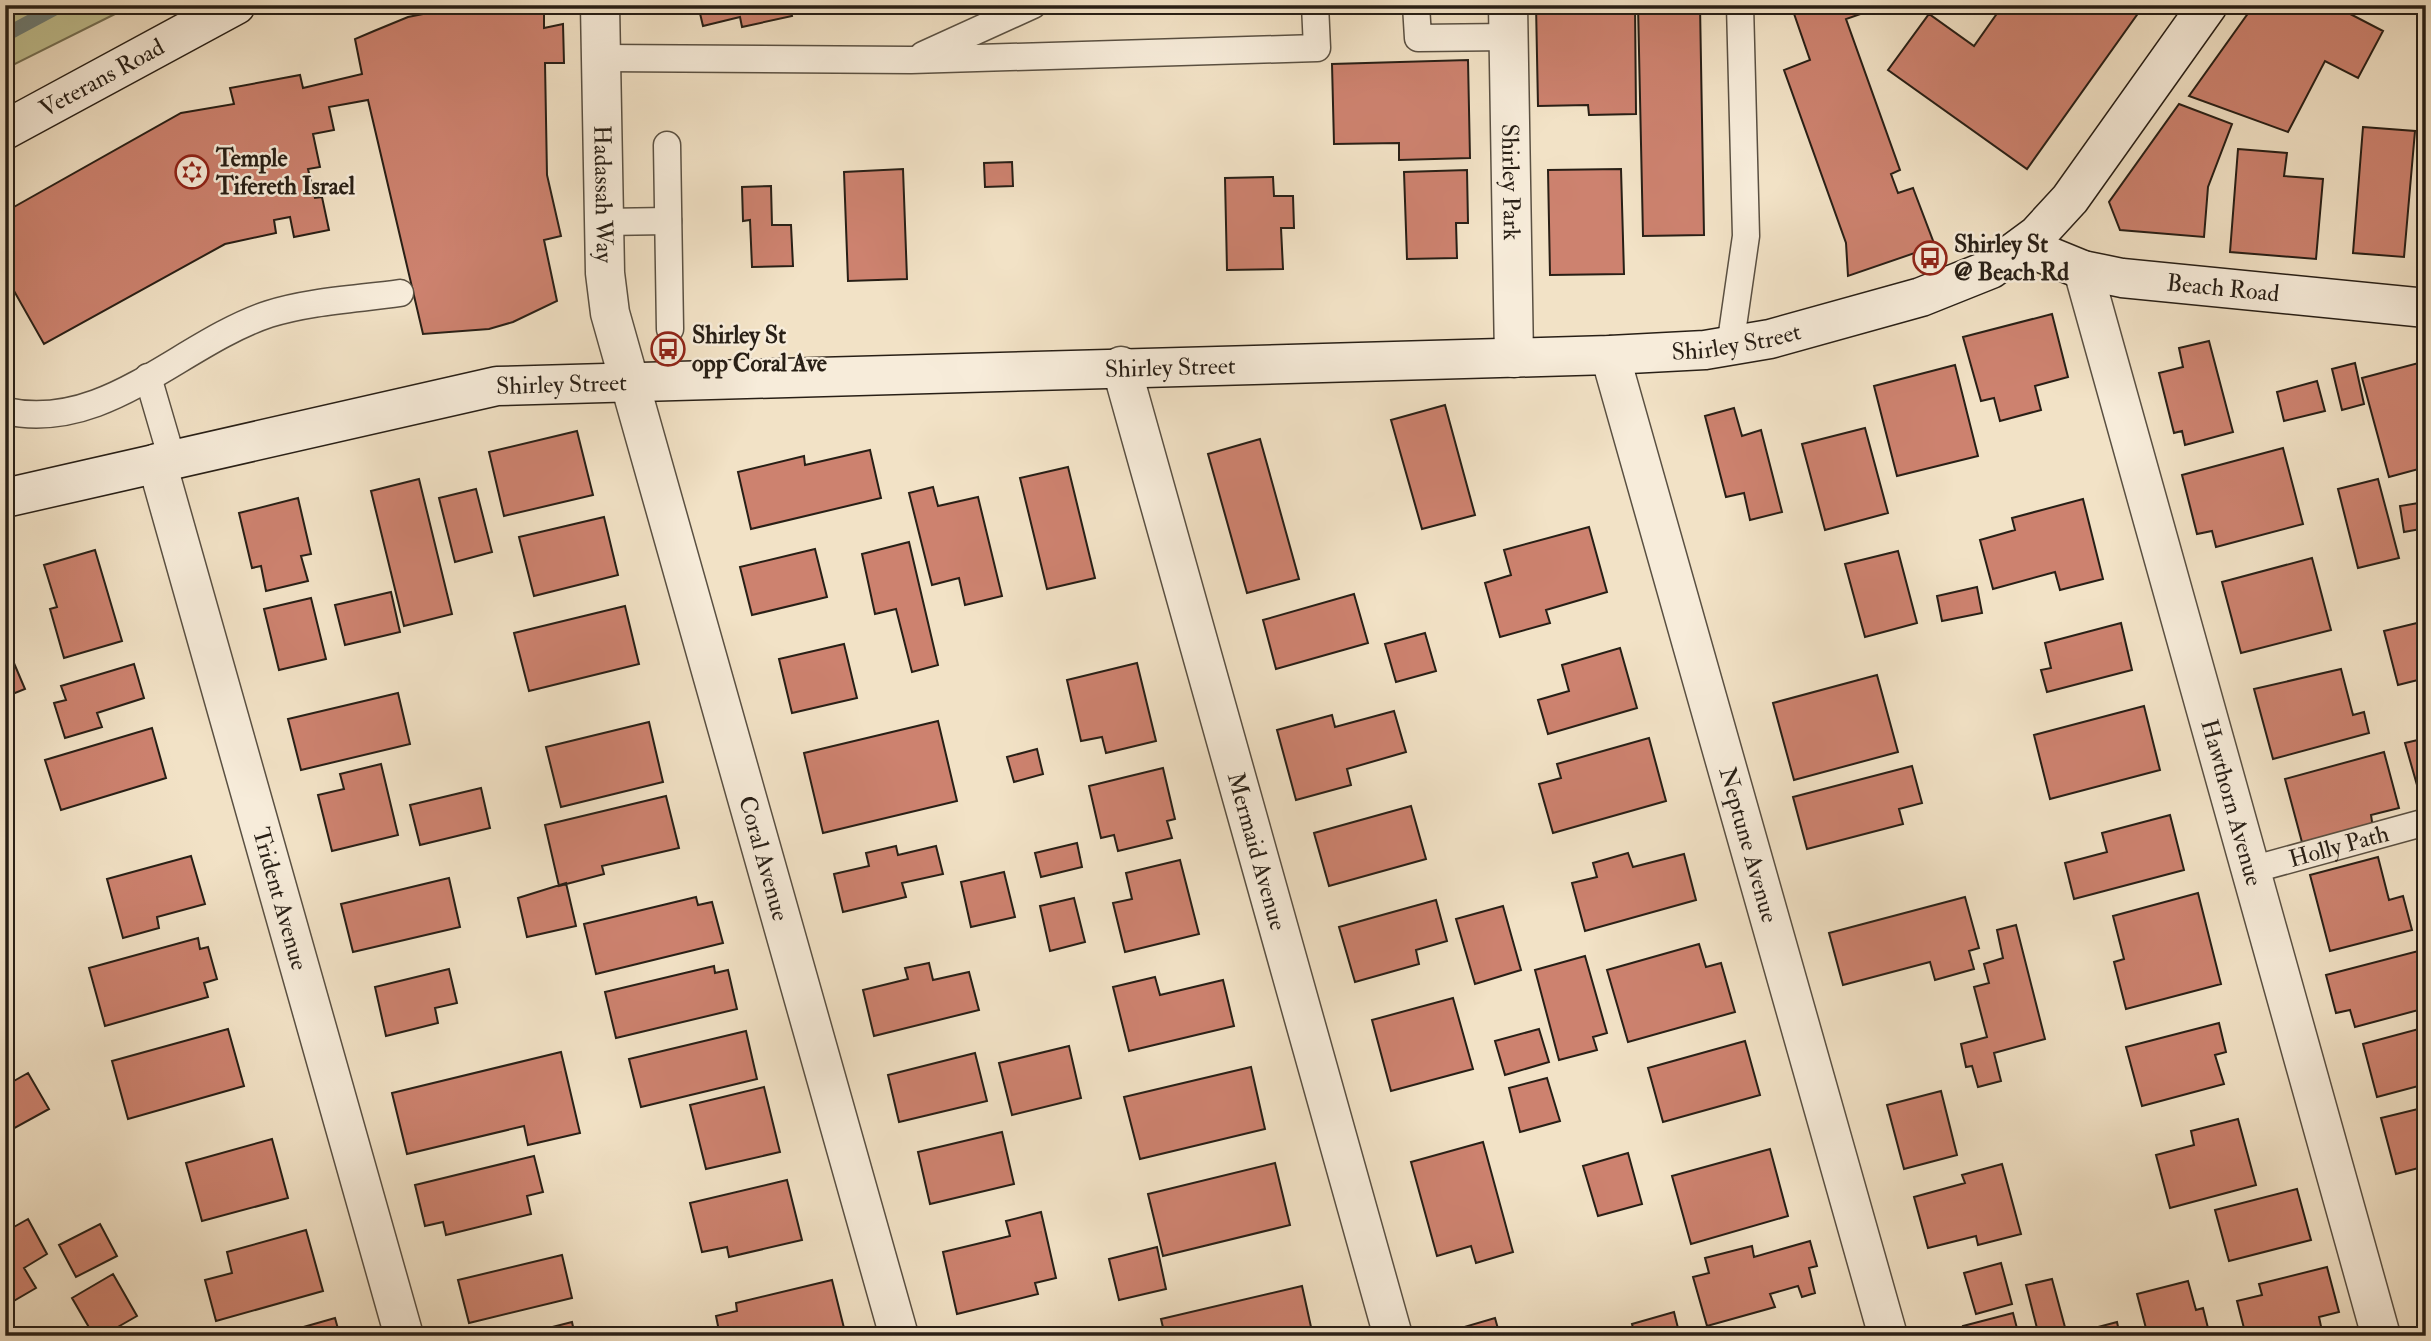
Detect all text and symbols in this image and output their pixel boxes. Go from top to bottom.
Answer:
street label: Veterans Road [34,31,170,124]
street label: Shirley Park [1495,123,1528,241]
street label: Hadassah Way [587,125,620,264]
place label: Temple Tifereth Israel [215,143,356,202]
synagogue icon: Temple Tifereth Israel [173,153,211,191]
place label: Shirley St @ Beach Rd [1954,229,2069,288]
bus stop icon: Shirley St @ Beach Rd [1911,239,1949,277]
street label: Beach Road [2165,267,2281,309]
street label: Shirley Street [1671,316,1805,367]
place label: Shirley St opp Coral Ave [692,320,827,379]
bus stop icon: Shirley St opp Coral Ave [649,330,687,368]
street label: Shirley Street [1104,350,1236,385]
street label: Shirley Street [496,367,627,402]
street label: Hawthorn Avenue [2194,716,2270,890]
street label: Neptune Avenue [1712,763,1786,926]
street label: Mermaid Avenue [1220,769,1294,934]
street label: Coral Avenue [732,792,796,924]
street label: Holly Path [2285,817,2393,874]
street label: Trident Avenue [245,824,315,974]

